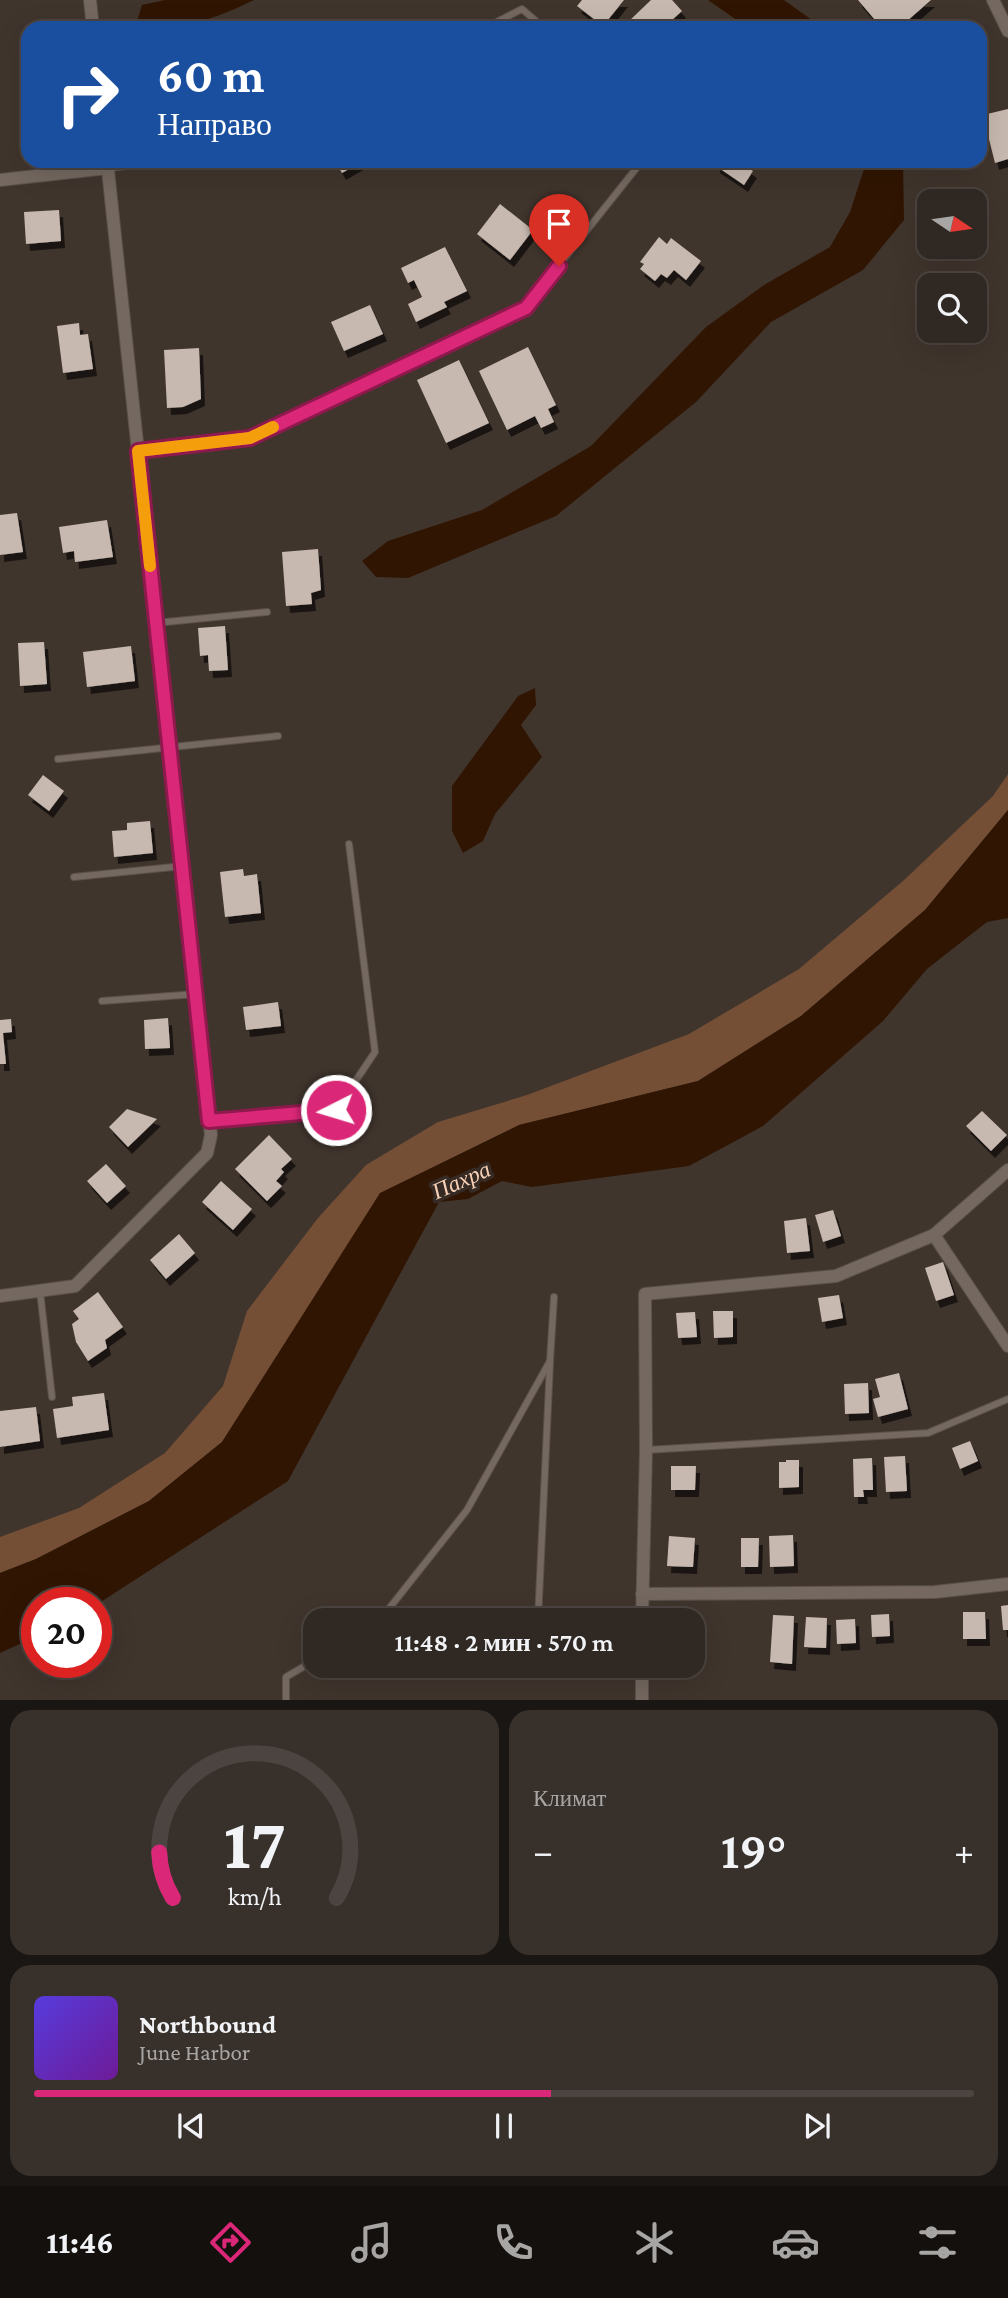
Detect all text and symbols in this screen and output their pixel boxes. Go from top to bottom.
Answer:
text: 60 m [157,48,264,103]
icon: right [42,49,133,140]
text: Направо [157,106,272,142]
north arrow [917,189,987,259]
map controls [917,189,987,343]
pin [529,194,589,266]
icon: arrive [540,205,578,243]
button: search [917,273,987,343]
position arrow [299,1073,373,1147]
water label: Пахра [427,1156,494,1205]
speed limit sign: 20 [21,1587,112,1678]
text: 11:48 · 2 мин · 570 m [394,1628,614,1657]
text: Климат [533,1785,606,1811]
text: 17 [223,1804,286,1885]
text: 19° [721,1821,786,1879]
text: − [533,1830,553,1872]
text: + [954,1830,974,1872]
text: km/h [228,1883,281,1910]
text: Northbound [139,2010,276,2039]
text: June Harbor [139,2039,250,2065]
icon: previous [172,2107,210,2145]
icon: pause [485,2107,523,2145]
icon: next [798,2107,836,2145]
icon: directions [206,2218,255,2267]
icon: music [347,2218,396,2267]
icon: phone [489,2218,538,2267]
icon: climate [630,2218,679,2267]
icon: car [771,2218,820,2267]
icon: filters [913,2218,962,2267]
text: 11:46 [46,2224,114,2260]

